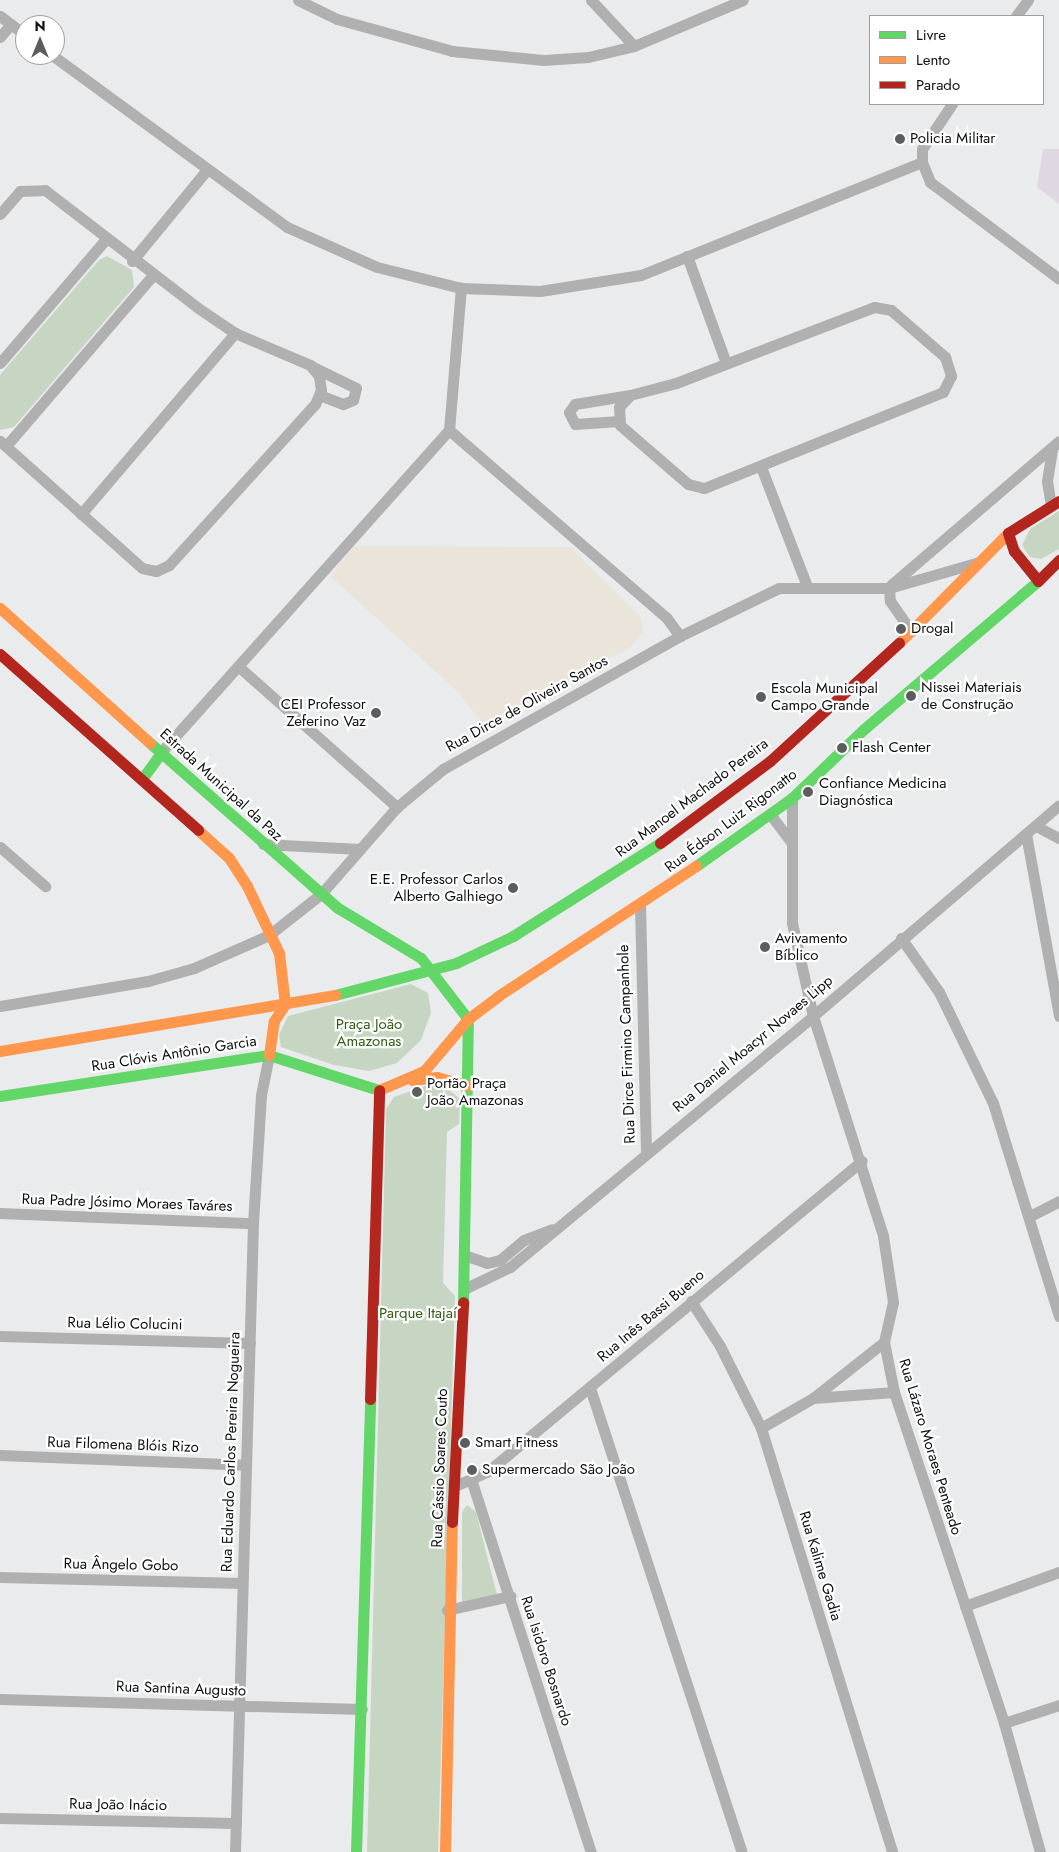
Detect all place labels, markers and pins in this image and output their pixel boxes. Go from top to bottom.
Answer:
place label: Policia Militar [910,130,995,148]
marker: Policia Militar [894,133,906,145]
place label: Drogal [911,620,954,638]
marker: Drogal [895,623,907,635]
place label: Nissei Materiais de Construção [921,678,1022,713]
place label: Escola Municipal Campo Grande [771,679,878,714]
marker: Nissei Materiais de Construção [905,690,917,702]
marker: Escola Municipal Campo Grande [755,691,767,703]
place label: CEI Professor Zeferino Vaz [281,695,366,730]
marker: CEI Professor Zeferino Vaz [370,707,382,719]
place label: Flash Center [852,739,931,757]
marker: Flash Center [836,742,848,754]
place label: Confiance Medicina Diagnóstica [819,774,946,809]
marker: Confiance Medicina Diagnóstica [801,785,815,799]
place label: E.E. Professor Carlos Alberto Galhiego [370,870,503,905]
marker: E.E. Professor Carlos Alberto Galhiego [507,882,519,894]
place label: Avivamento Bíblico [775,929,848,964]
marker: Avivamento Bíblico [759,941,771,953]
place label: Portão Praça João Amazonas [427,1074,524,1109]
marker: Portão Praça João Amazonas [411,1086,423,1098]
place label: Smart Fitness [475,1434,558,1452]
marker: Smart Fitness [459,1437,471,1449]
place label: Supermercado São João [482,1461,635,1479]
marker: Supermercado São João [466,1464,478,1476]

